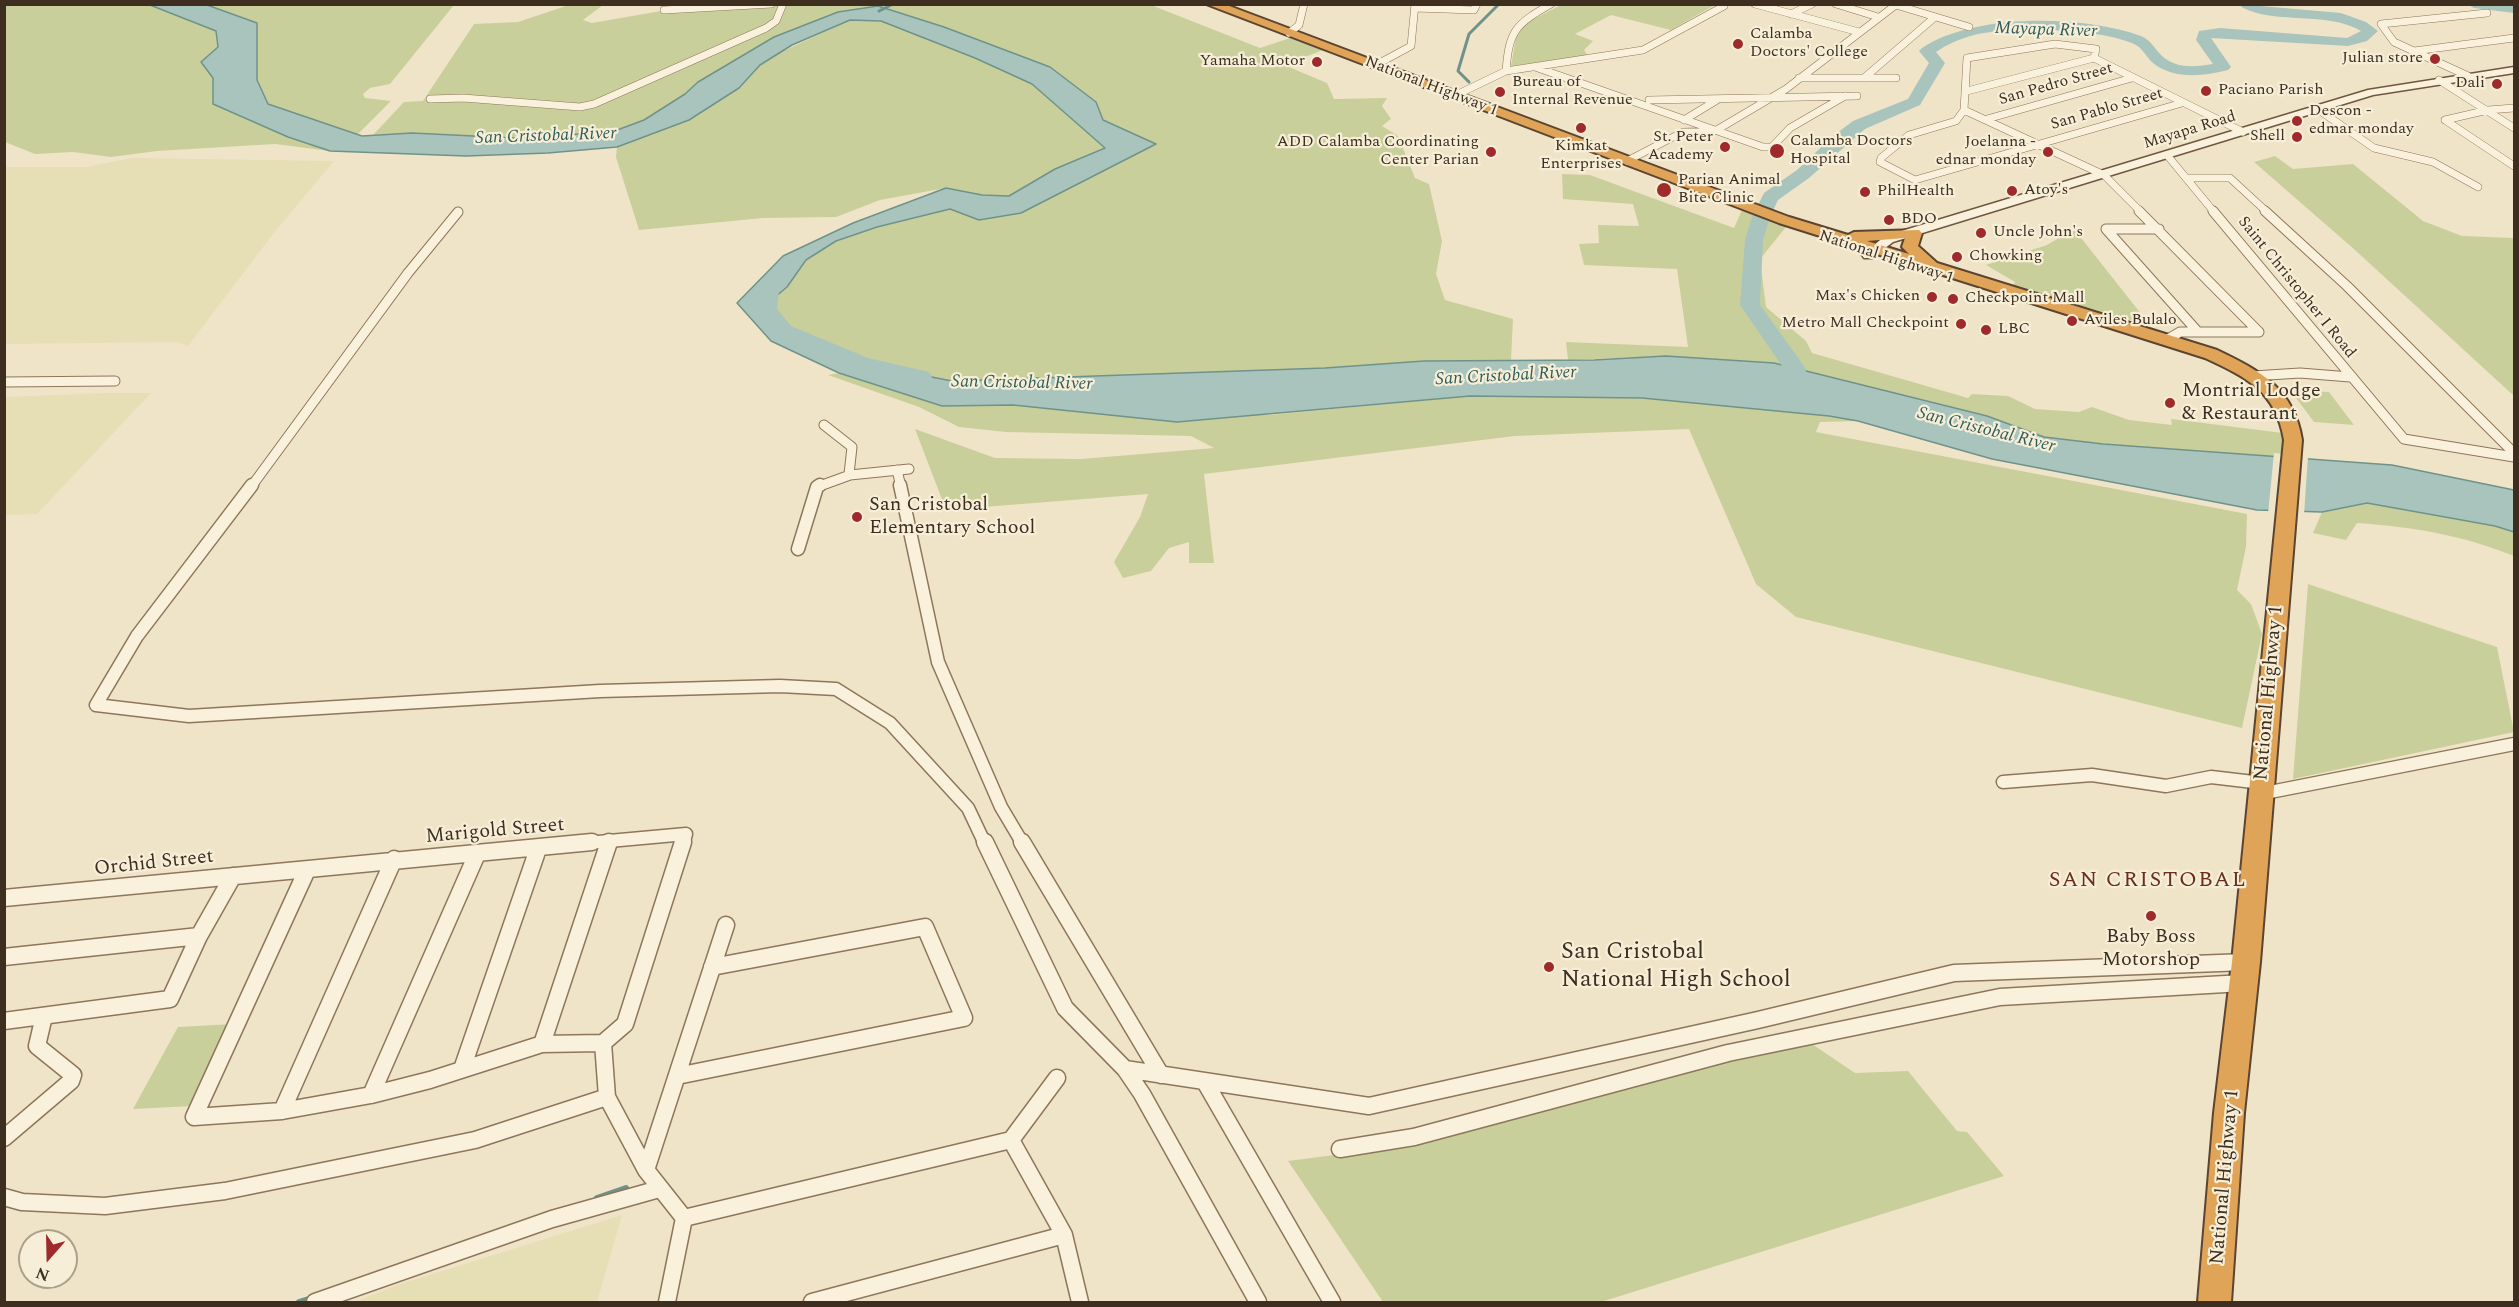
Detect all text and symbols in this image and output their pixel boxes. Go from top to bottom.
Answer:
water label: Mayapa River [1994,18,2098,44]
place label: Calamba Doctors' College [1750,25,1868,63]
marker: Calamba Doctors' College [1731,37,1745,51]
place label: Julian store [2342,49,2423,69]
place label: Yamaha Motor [1200,52,1305,72]
marker: Julian store [2428,52,2442,66]
street label: National Highway 1 [1362,53,1500,121]
marker: Yamaha Motor [1310,55,1324,69]
street label: San Pedro Street [1997,60,2115,110]
place label: Bureau of Internal Revenue [1512,73,1633,111]
place label: Dali [2455,74,2485,94]
marker: Dali [2490,77,2504,91]
place label: Paciano Parish [2218,81,2323,101]
marker: Paciano Parish [2199,84,2213,98]
marker: Bureau of Internal Revenue [1493,85,1507,99]
street label: San Pablo Street [2049,85,2165,135]
place label: Descon - edmar monday [2309,102,2414,140]
street label: Mayapa Road [2141,108,2239,154]
marker: Descon - edmar monday [2290,114,2304,128]
marker: Kimkat Enterprises [1574,121,1588,135]
water label: San Cristobal River [475,124,617,150]
place label: Shell [2250,127,2285,147]
place label: St. Peter Academy [1648,128,1713,166]
marker: Shell [2290,130,2304,144]
place label: Calamba Doctors Hospital [1790,132,1913,170]
place label: ADD Calamba Coordinating Center Parian [1277,133,1479,171]
place label: Joelanna - ednar monday [1936,133,2036,171]
place label: Kimkat Enterprises [1540,137,1622,175]
marker: St. Peter Academy [1718,140,1732,154]
marker: Calamba Doctors Hospital [1768,142,1786,160]
marker: ADD Calamba Coordinating Center Parian [1484,145,1498,159]
marker: Joelanna - ednar monday [2041,145,2055,159]
place label: Parian Animal Bite Clinic [1678,171,1781,209]
marker: Parian Animal Bite Clinic [1655,181,1673,199]
place label: Atoy's [2024,181,2068,201]
place label: PhilHealth [1877,182,1954,202]
marker: Atoy's [2005,184,2019,198]
marker: PhilHealth [1858,185,1872,199]
place label: BDO [1901,210,1937,230]
marker: BDO [1882,213,1896,227]
street label: Saint Christopher I Road [2233,213,2359,363]
place label: Uncle John's [1993,223,2083,243]
marker: Uncle John's [1974,226,1988,240]
street label: National Highway 1 [1816,227,1956,289]
place label: Chowking [1969,247,2042,267]
marker: Chowking [1950,250,1964,264]
place label: Max's Chicken [1815,287,1920,307]
place label: Checkpoint Mall [1965,289,2085,309]
marker: Max's Chicken [1925,290,1939,304]
marker: Checkpoint Mall [1946,292,1960,306]
place label: Aviles Bulalo [2084,311,2177,331]
place label: Metro Mall Checkpoint [1782,314,1949,334]
marker: Aviles Bulalo [2065,314,2079,328]
marker: Metro Mall Checkpoint [1954,317,1968,331]
place label: LBC [1998,320,2030,340]
marker: LBC [1979,323,1993,337]
water label: San Cristobal River [1435,363,1577,391]
water label: San Cristobal River [951,372,1093,396]
place label: Montrial Lodge & Restaurant [2182,380,2321,427]
marker: Montrial Lodge & Restaurant [2163,396,2177,410]
water label: San Cristobal River [1915,403,2057,459]
place label: San Cristobal Elementary School [869,494,1035,541]
marker: San Cristobal Elementary School [850,510,864,524]
street label: National Highway 1 [2250,604,2290,782]
street label: Marigold Street [425,814,565,850]
street label: Orchid Street [93,846,215,882]
district label: SAN CRISTOBAL [2049,869,2247,895]
marker: Baby Boss Motorshop [2144,909,2158,923]
place label: Baby Boss Motorshop [2102,926,2200,973]
place label: San Cristobal National High School [1561,939,1791,995]
marker: San Cristobal National High School [1542,960,1556,974]
street label: National Highway 1 [2206,1088,2246,1266]
north arrow [18,1229,78,1289]
text: N [32,1261,53,1288]

